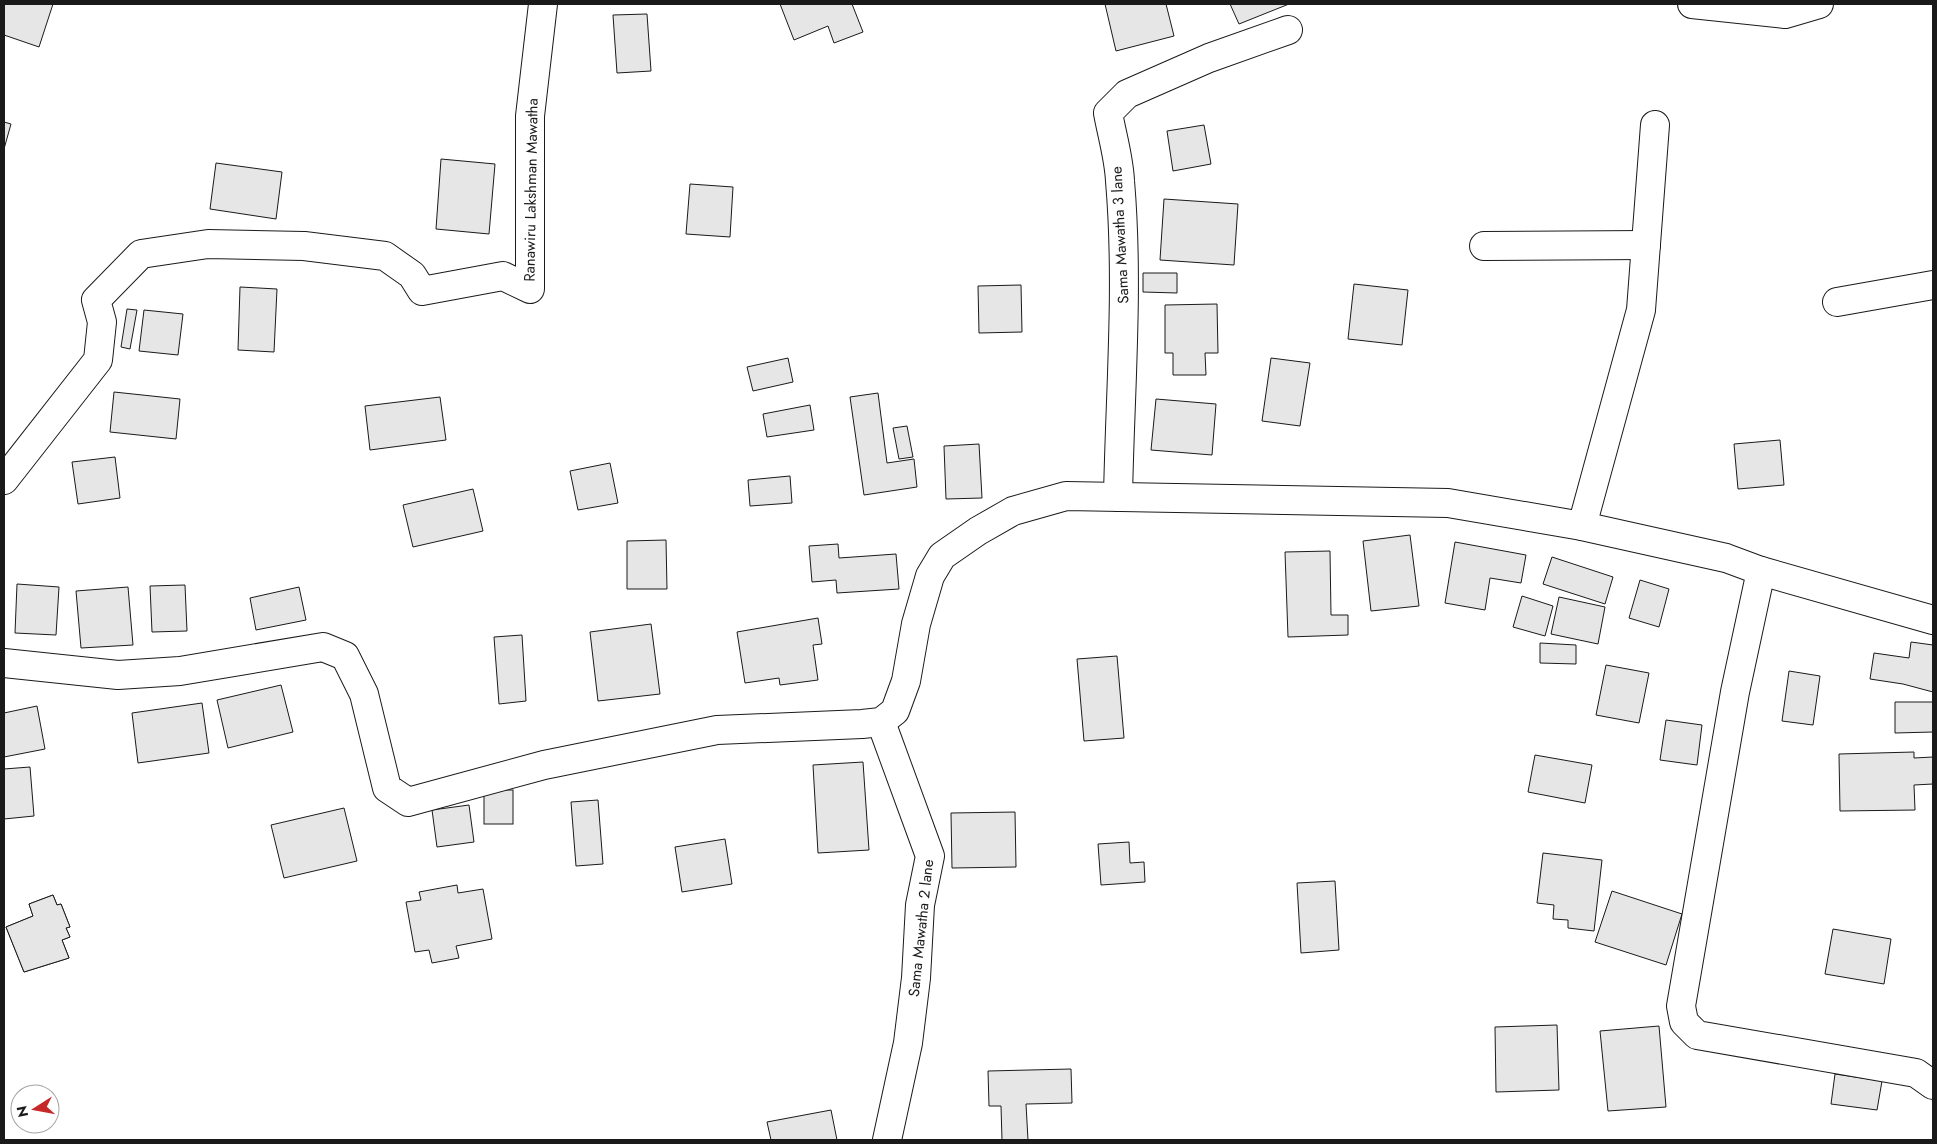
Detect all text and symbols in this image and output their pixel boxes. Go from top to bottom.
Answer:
street label: Ranawiru Lakshman Mawatha [518,98,544,282]
street label: Sama Mawatha 3 lane [1105,165,1135,304]
street label: Sama Mawatha 2 lane [903,858,939,998]
north arrow [10,1084,60,1134]
text: N [11,1104,33,1119]

